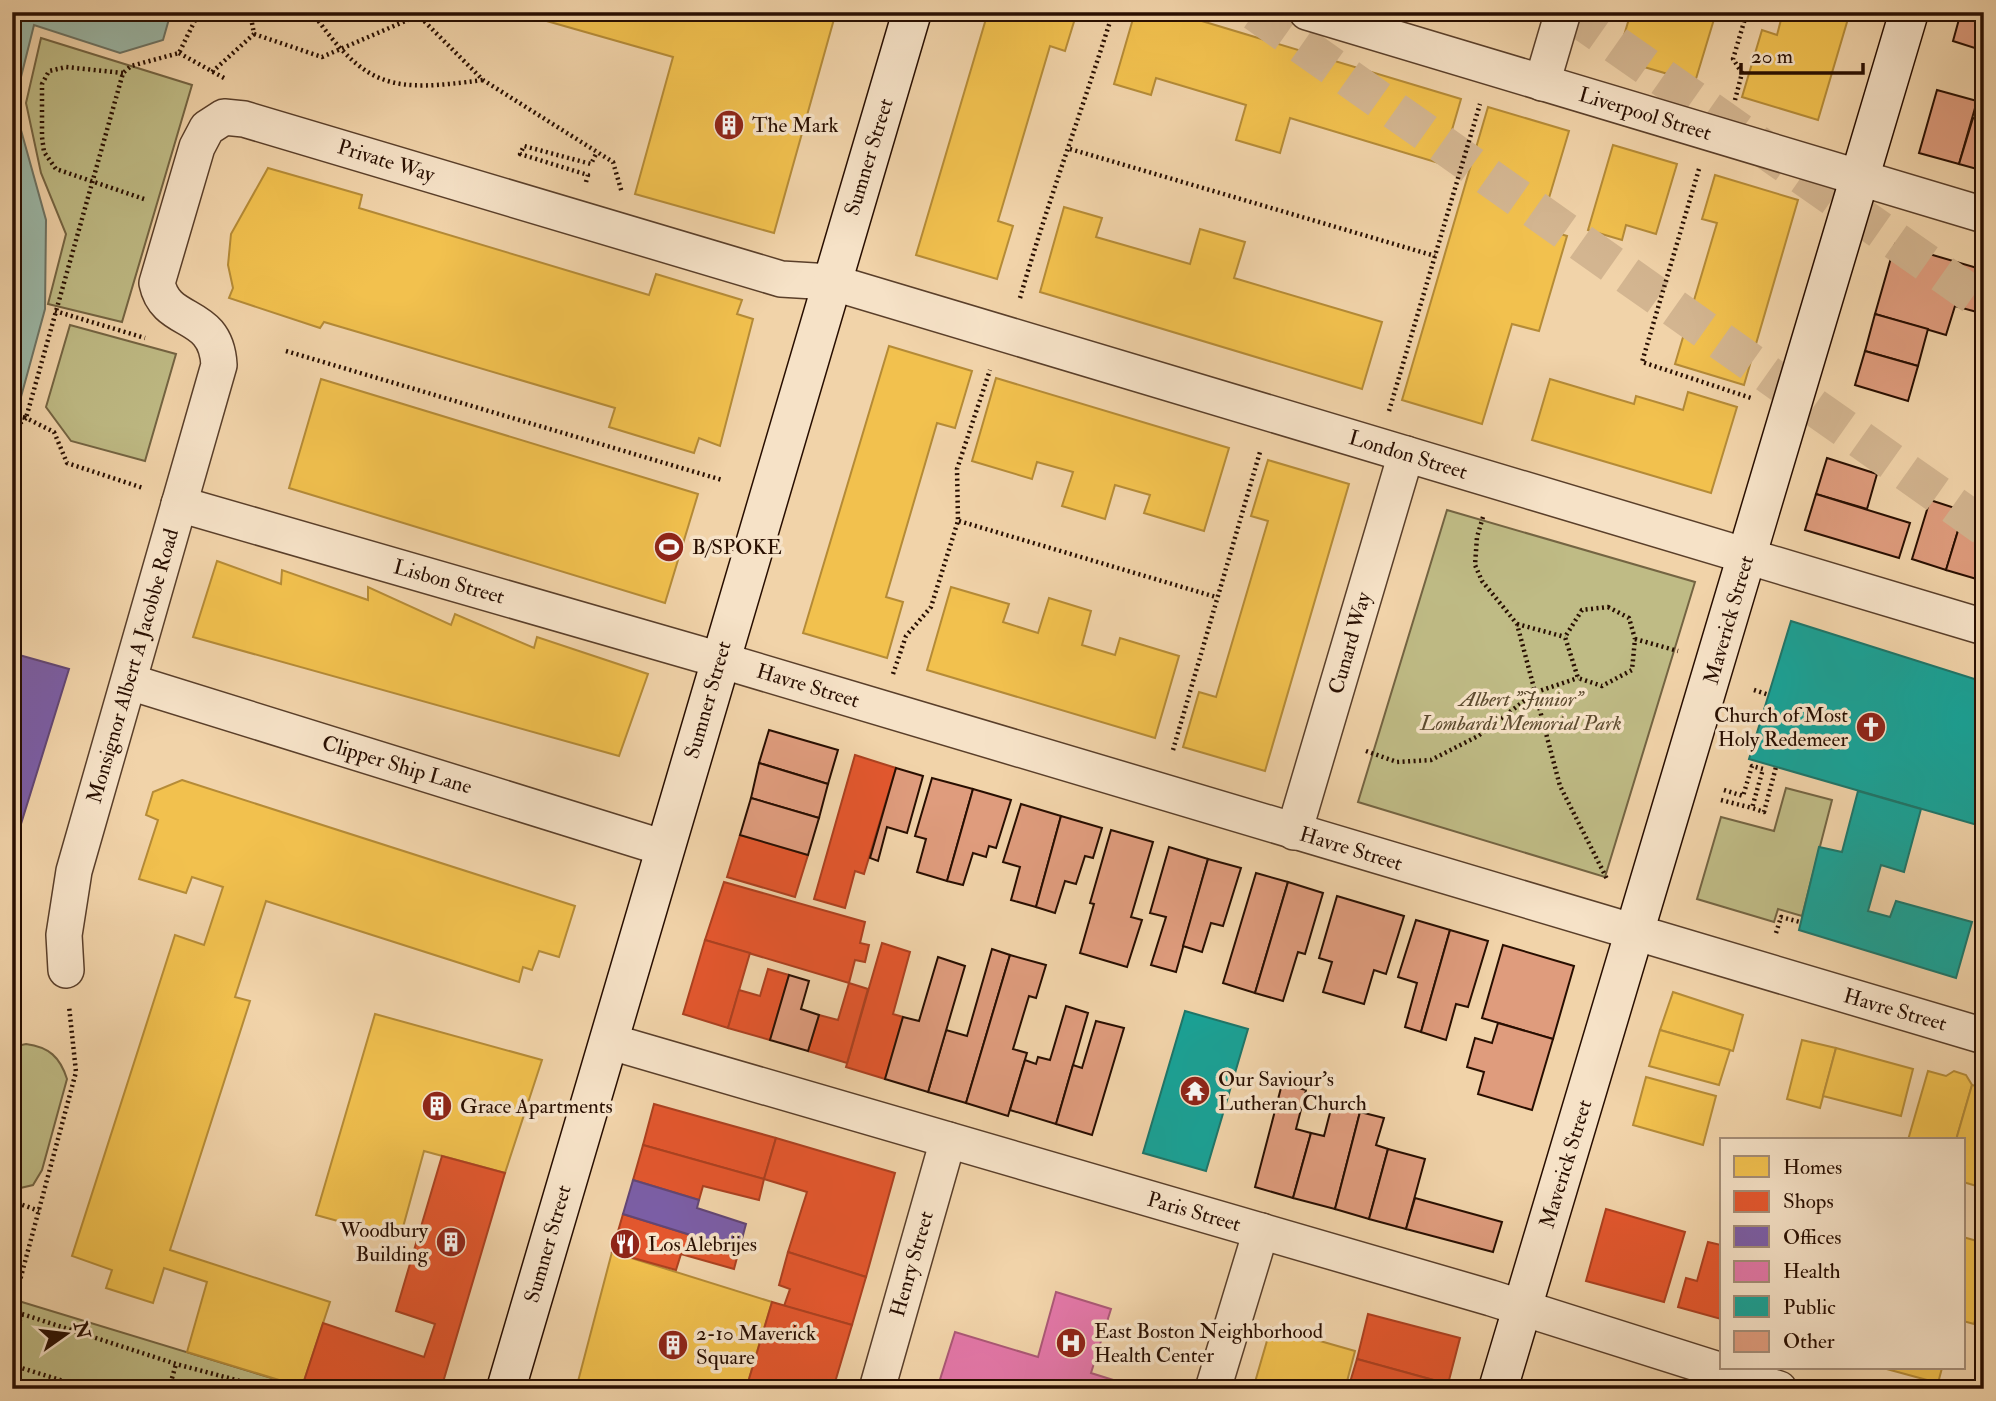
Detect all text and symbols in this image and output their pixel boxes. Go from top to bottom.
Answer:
scale bar [1741,32,1863,76]
text: 20 m [1751,43,1793,70]
street label: Liverpool Street [1575,81,1715,147]
street label: Sumner Street [838,95,900,219]
building icon: The Mark [712,108,746,142]
place label: The Mark [752,112,838,139]
street label: Private Way [334,133,439,189]
street label: London Street [1345,424,1471,486]
street label: Monsignor Albert A Jacobbe Road [81,525,185,806]
sports icon: B/SPOKE [652,530,686,564]
place label: B/SPOKE [692,534,782,561]
street label: Maverick Street [1698,552,1760,688]
street label: Lisbon Street [390,553,508,611]
street label: Cunard Way [1323,588,1378,697]
street label: Sumner Street [678,638,738,762]
street label: Havre Street [753,658,863,714]
park label: Albert "Junior" Lombardi Memorial Park [1419,686,1622,737]
place label: Church of Most Holy Redemeer [1714,702,1848,753]
church icon: Church of Most Holy Redemeer [1854,710,1888,744]
street label: Clipper Ship Lane [319,729,475,801]
street label: Havre Street [1296,821,1406,877]
street label: Havre Street [1840,982,1950,1038]
place label: Our Saviour's Lutheran Church [1218,1066,1367,1117]
temple icon: Our Saviour's Lutheran Church [1178,1074,1212,1108]
building icon: Grace Apartments [420,1089,454,1123]
place label: Grace Apartments [460,1093,613,1120]
street label: Maverick Street [1534,1096,1598,1232]
legend [1720,1138,1965,1370]
text: Homes [1783,1154,1842,1181]
street label: Sumner Street [518,1182,578,1306]
street label: Paris Street [1144,1186,1244,1238]
text: Shops [1783,1188,1834,1215]
street label: Henry Street [884,1208,940,1320]
place label: Woodbury Building [339,1217,429,1268]
text: Offices [1783,1224,1841,1251]
building icon: Woodbury Building [434,1225,468,1259]
restaurant icon: Los Alebrijes [608,1227,642,1261]
place label: Los Alebrijes [648,1231,757,1258]
text: Health [1783,1258,1840,1285]
text: Public [1783,1294,1836,1321]
north arrow [32,1300,102,1370]
text: N [68,1318,95,1342]
place label: East Boston Neighborhood Health Center [1094,1318,1324,1369]
place label: 2-10 Maverick Square [696,1320,816,1371]
hospital icon: East Boston Neighborhood Health Center [1054,1326,1088,1360]
building icon: 2-10 Maverick Square [656,1328,690,1362]
text: Other [1783,1328,1835,1355]

